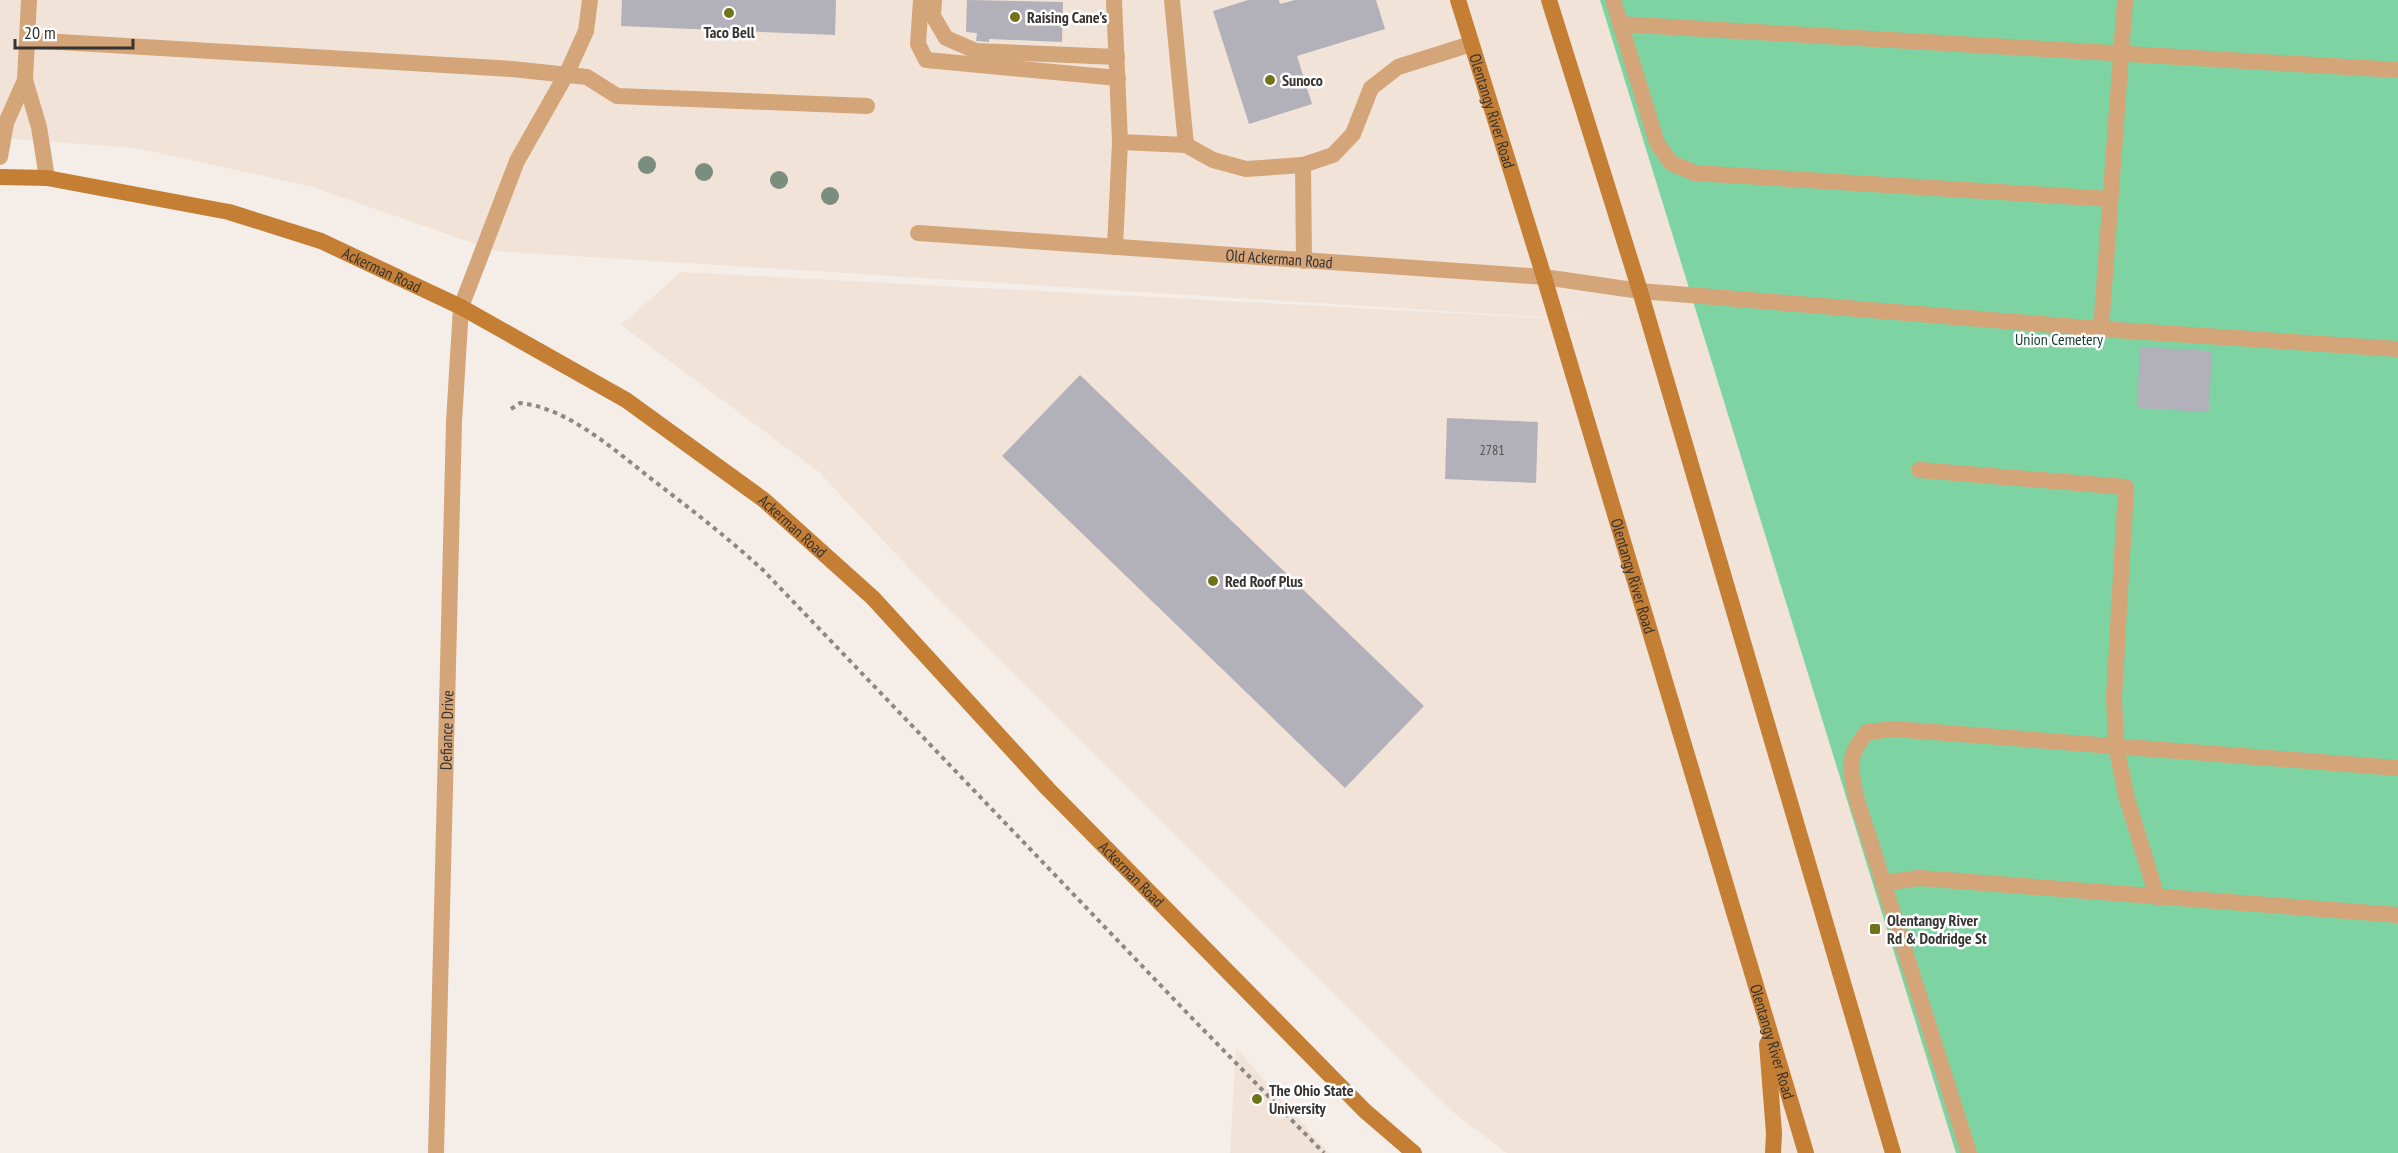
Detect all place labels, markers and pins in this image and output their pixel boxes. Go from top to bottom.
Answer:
marker: Taco Bell [722,6,736,20]
place label: Raising Cane's [1027,7,1107,27]
marker: Raising Cane's [1008,10,1022,24]
place label: Taco Bell [703,22,755,42]
place label: Sunoco [1282,70,1323,90]
marker: Sunoco [1263,73,1277,87]
place label: Red Roof Plus [1225,571,1303,591]
marker: Red Roof Plus [1206,574,1220,588]
place label: Olentangy River Rd & Dodridge St [1887,910,1987,948]
marker: Olentangy River Rd & Dodridge St [1868,922,1882,936]
place label: The Ohio State University [1269,1080,1354,1118]
marker: The Ohio State University [1250,1092,1264,1106]

